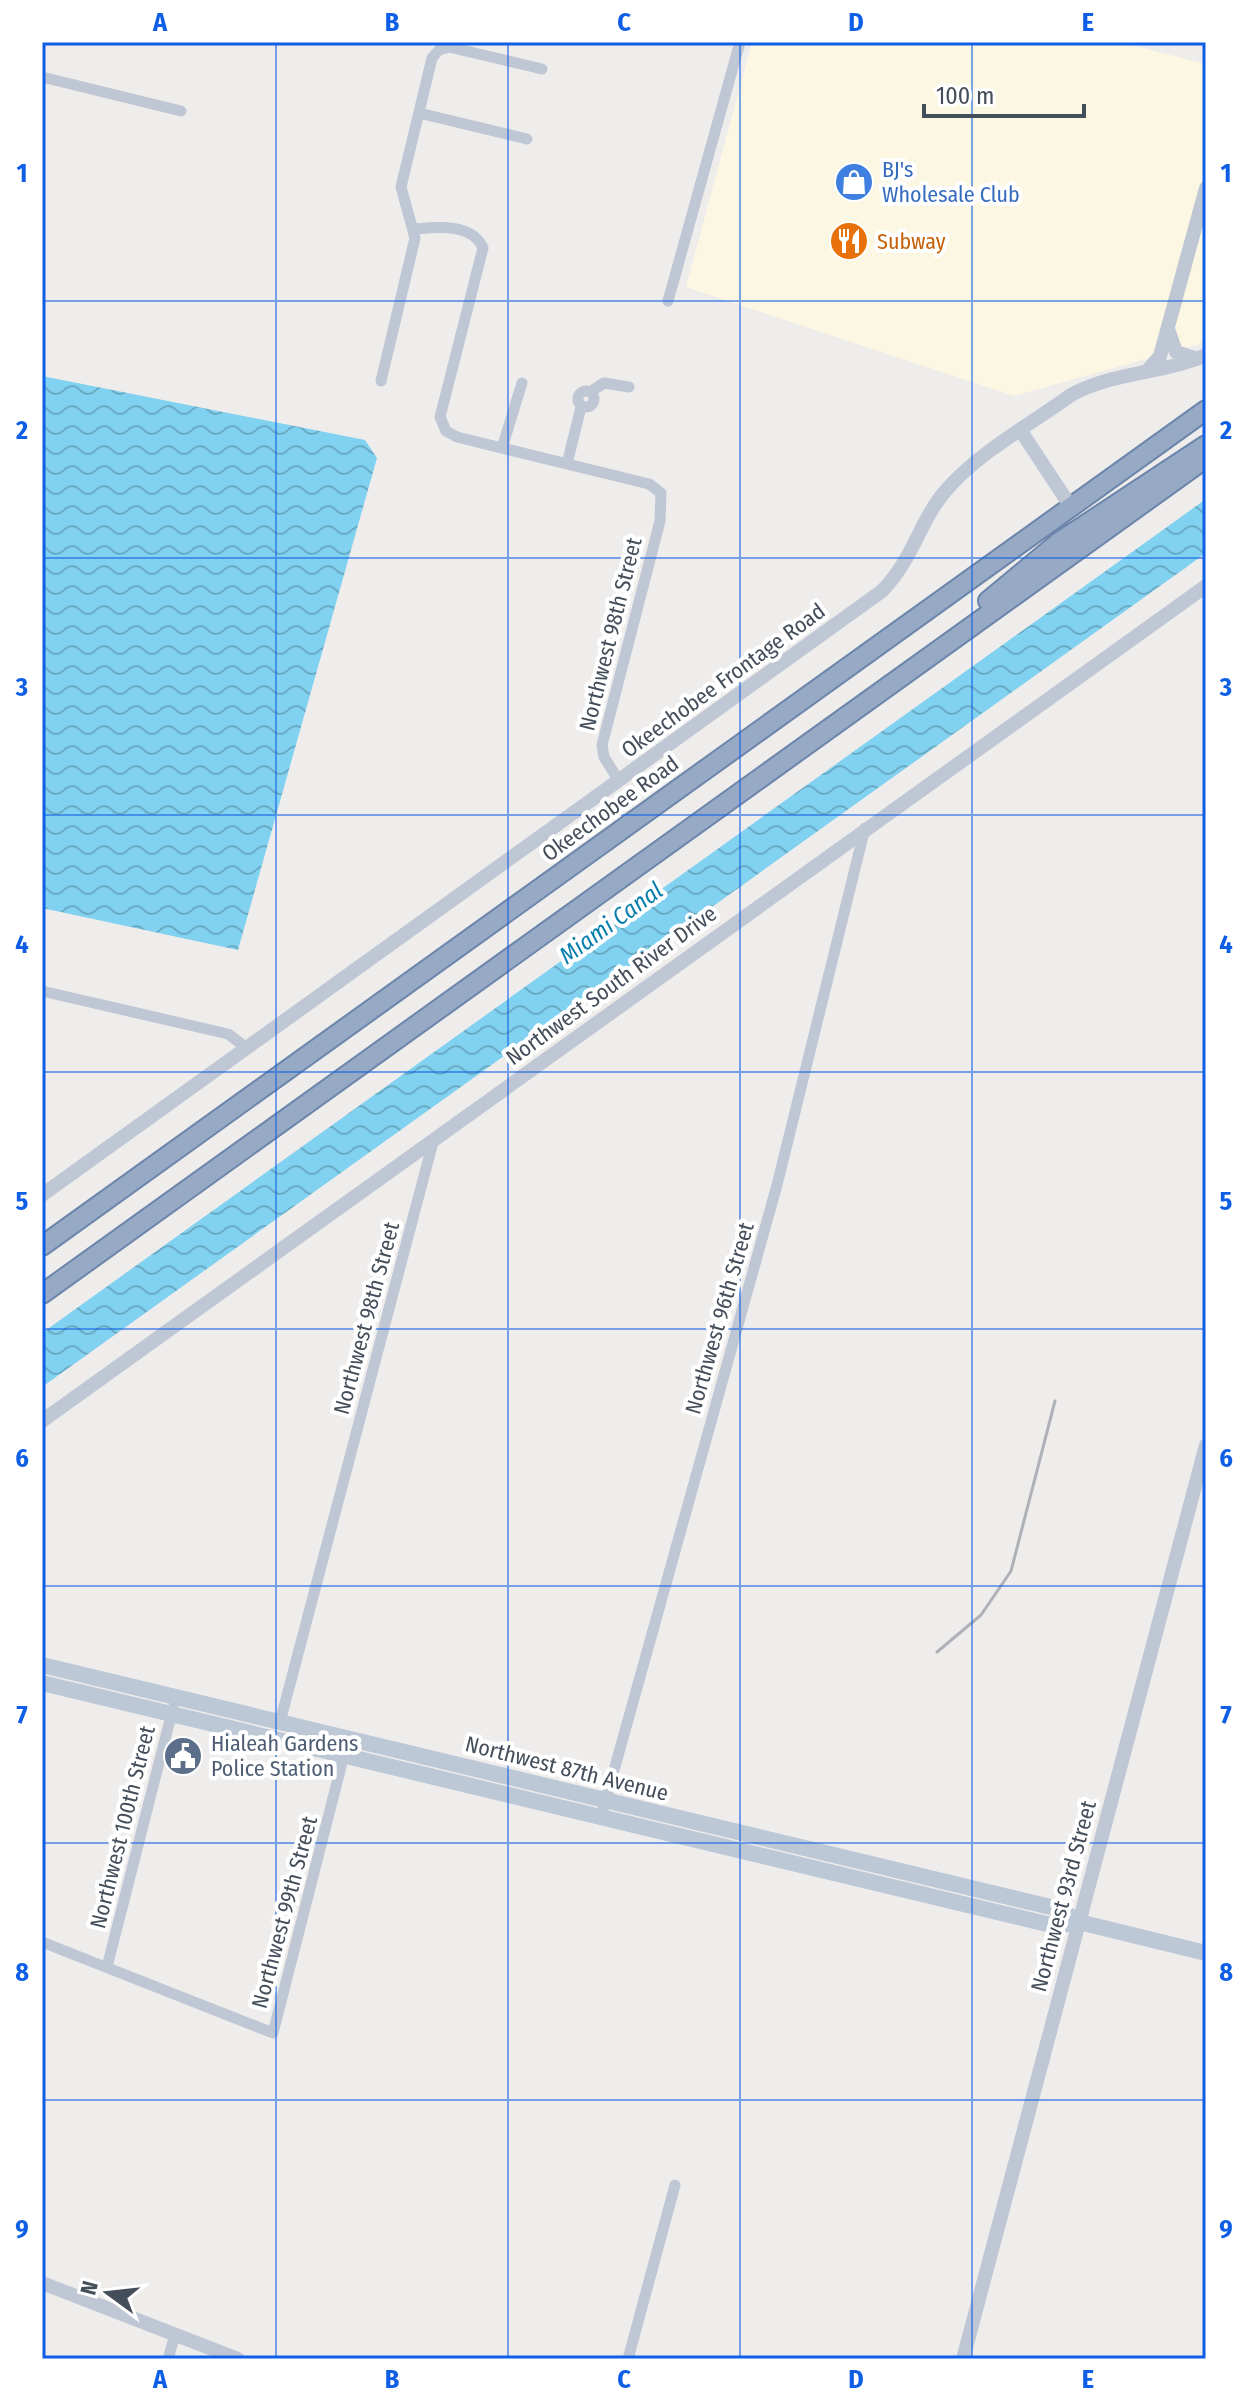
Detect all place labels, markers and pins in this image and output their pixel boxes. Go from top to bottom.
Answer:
place label: BJ's Wholesale Club [882,156,1020,208]
shop icon: BJ's Wholesale Club [833,161,875,203]
restaurant icon: Subway [828,220,870,262]
place label: Subway [877,228,946,255]
place label: Hialeah Gardens Police Station [211,1730,358,1782]
public building icon: Hialeah Gardens Police Station [162,1735,204,1777]

